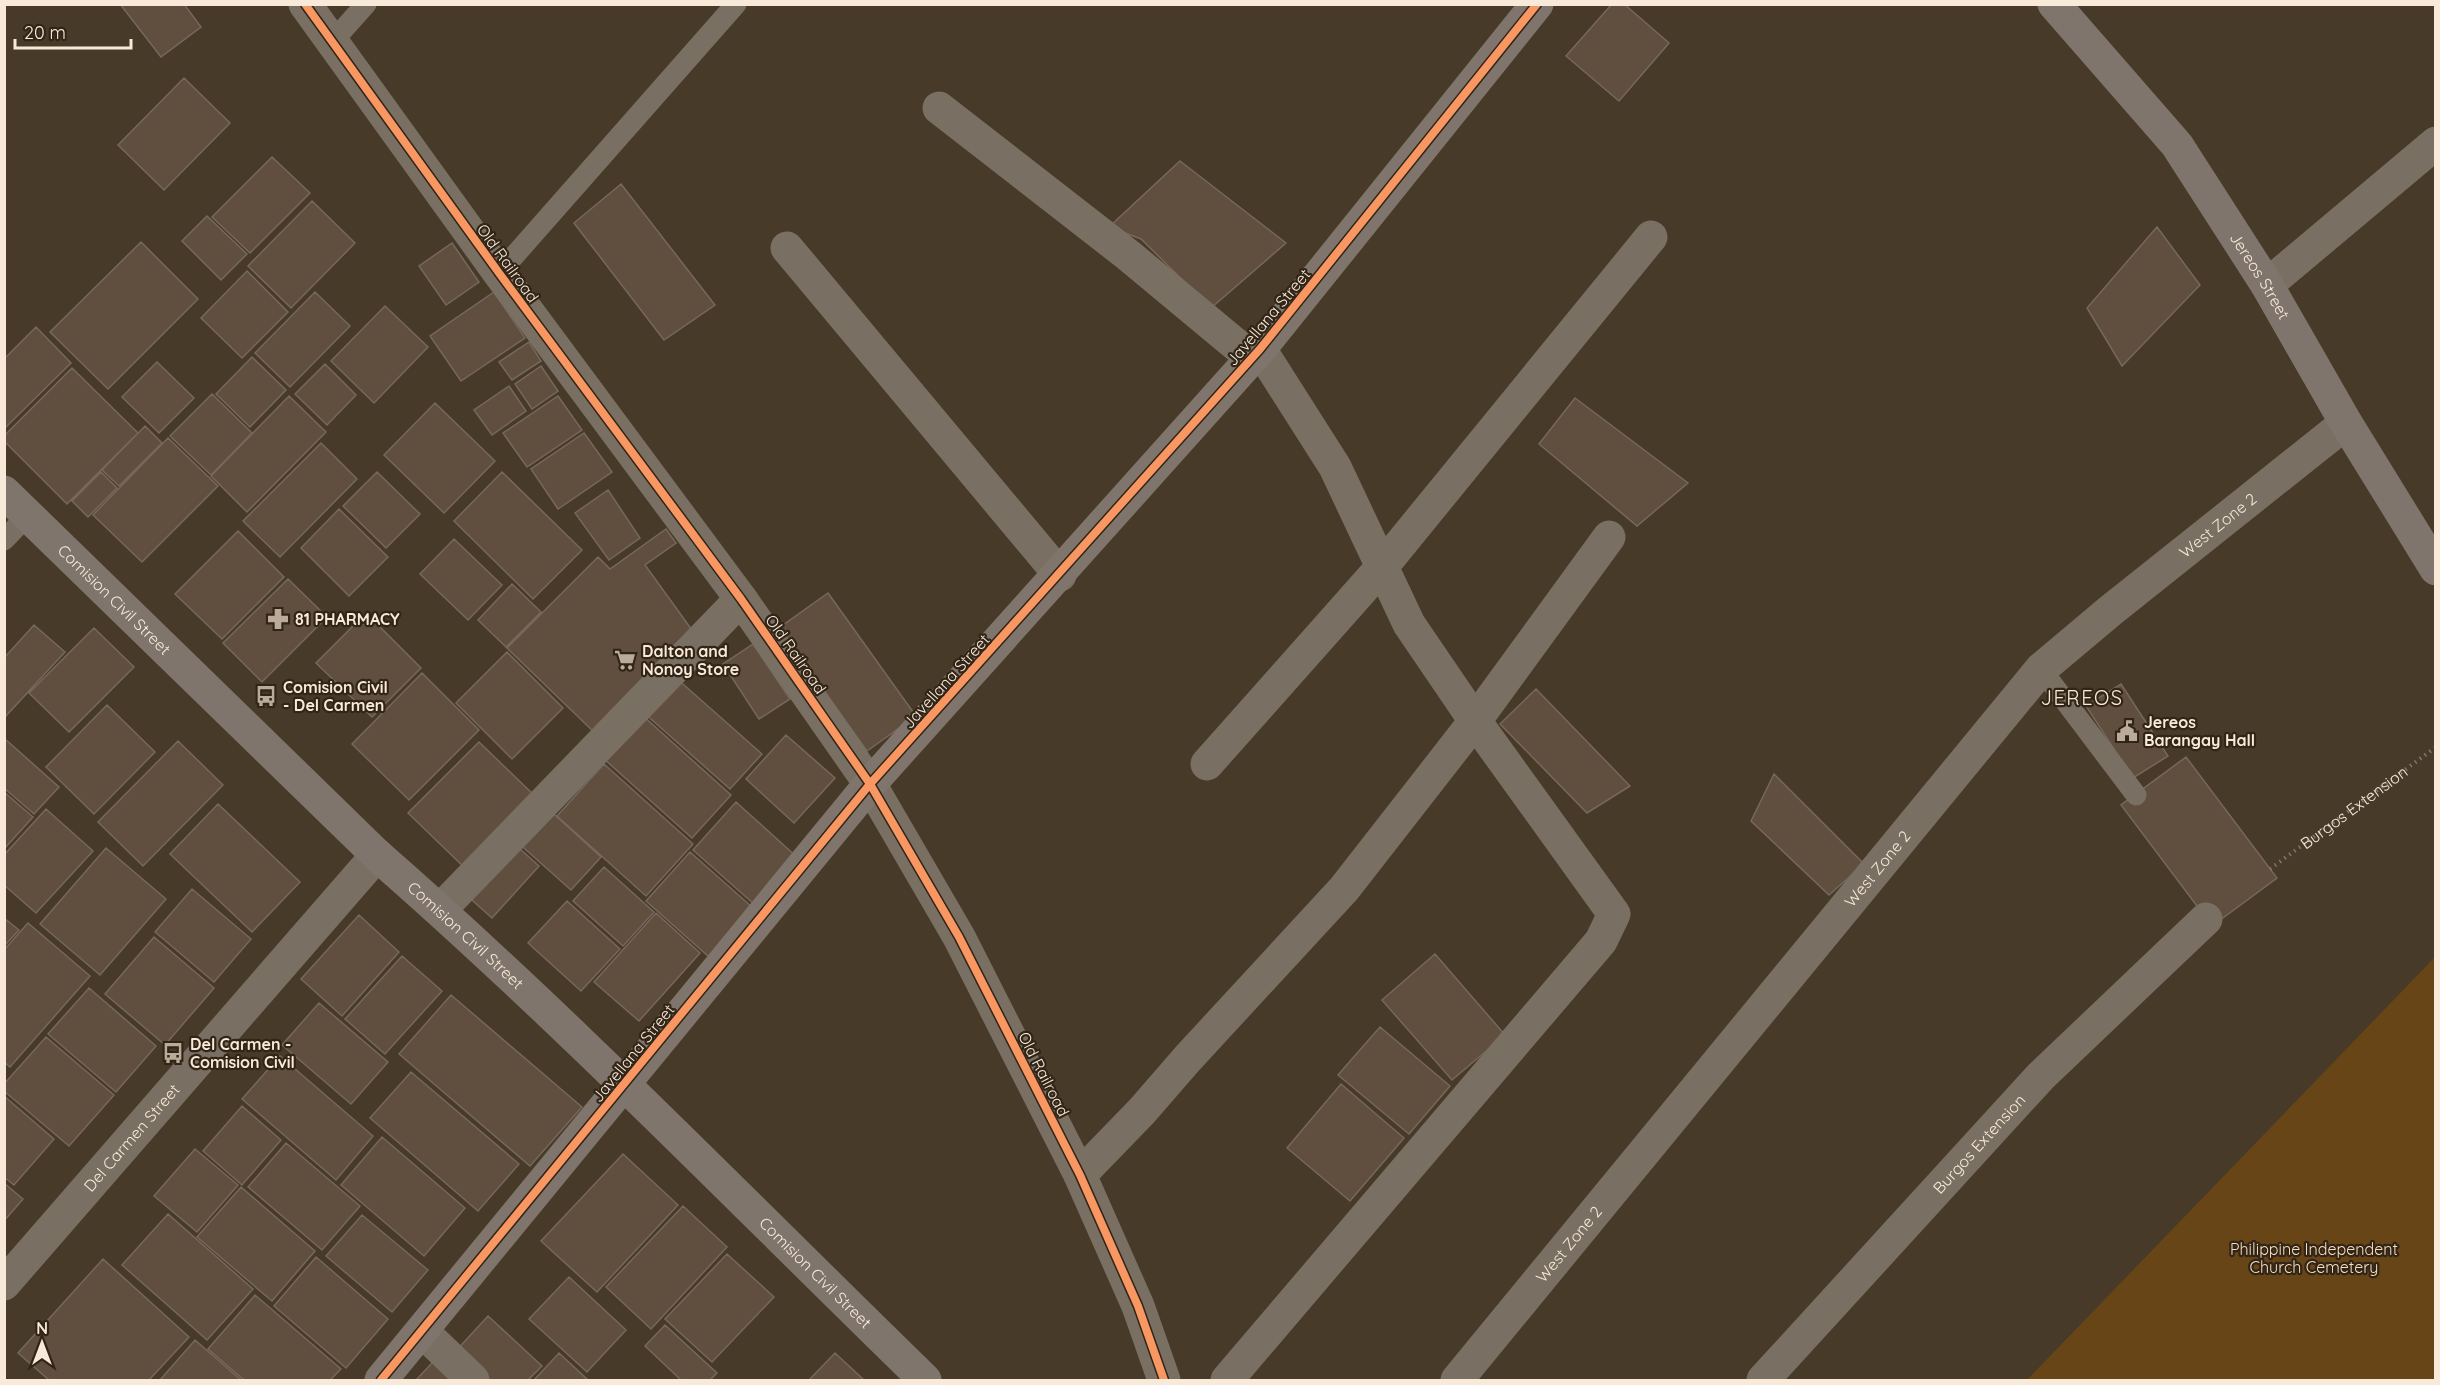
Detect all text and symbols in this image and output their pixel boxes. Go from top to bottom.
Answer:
scale bar [15,12,130,50]
text: 20 m [24,21,66,44]
street label: Old Railroad [473,220,543,306]
street label: Jereos Street [2226,228,2294,323]
street label: Javellana Street [1222,265,1314,369]
street label: West Zone 2 [2175,488,2260,562]
street label: Comision Civil Street [54,540,175,659]
pharmacy icon: 81 PHARMACY [266,607,290,631]
place label: 81 PHARMACY [295,609,400,629]
street label: Old Railroad [761,610,831,698]
street label: Javellana Street [898,630,994,732]
place label: Dalton and Nonoy Store [642,641,739,679]
supermarket icon: Dalton and Nonoy Store [613,648,637,672]
place label: Comision Civil - Del Carmen [283,677,388,715]
bus stop icon: Comision Civil - Del Carmen [254,684,278,708]
district label: JEREOS [2040,685,2124,710]
place label: Jereos Barangay Hall [2144,712,2255,750]
public building icon: Jereos Barangay Hall [2115,719,2139,743]
street label: Burgos Extension [2296,761,2411,853]
street label: West Zone 2 [1840,826,1915,911]
street label: Comision Civil Street [404,877,528,993]
street label: Javellana Street [587,1000,679,1106]
street label: Old Railroad [1014,1028,1074,1120]
place label: Del Carmen - Comision Civil [190,1034,295,1072]
bus stop icon: Del Carmen - Comision Civil [161,1041,185,1065]
street label: Del Carmen Street [79,1080,183,1196]
street label: Burgos Extension [1928,1090,2029,1198]
street label: West Zone 2 [1531,1202,1606,1286]
street label: Comision Civil Street [755,1213,876,1332]
park label: Philippine Independent Church Cemetery [2230,1239,2398,1277]
north arrow [12,1313,72,1373]
text: N [36,1318,48,1338]

